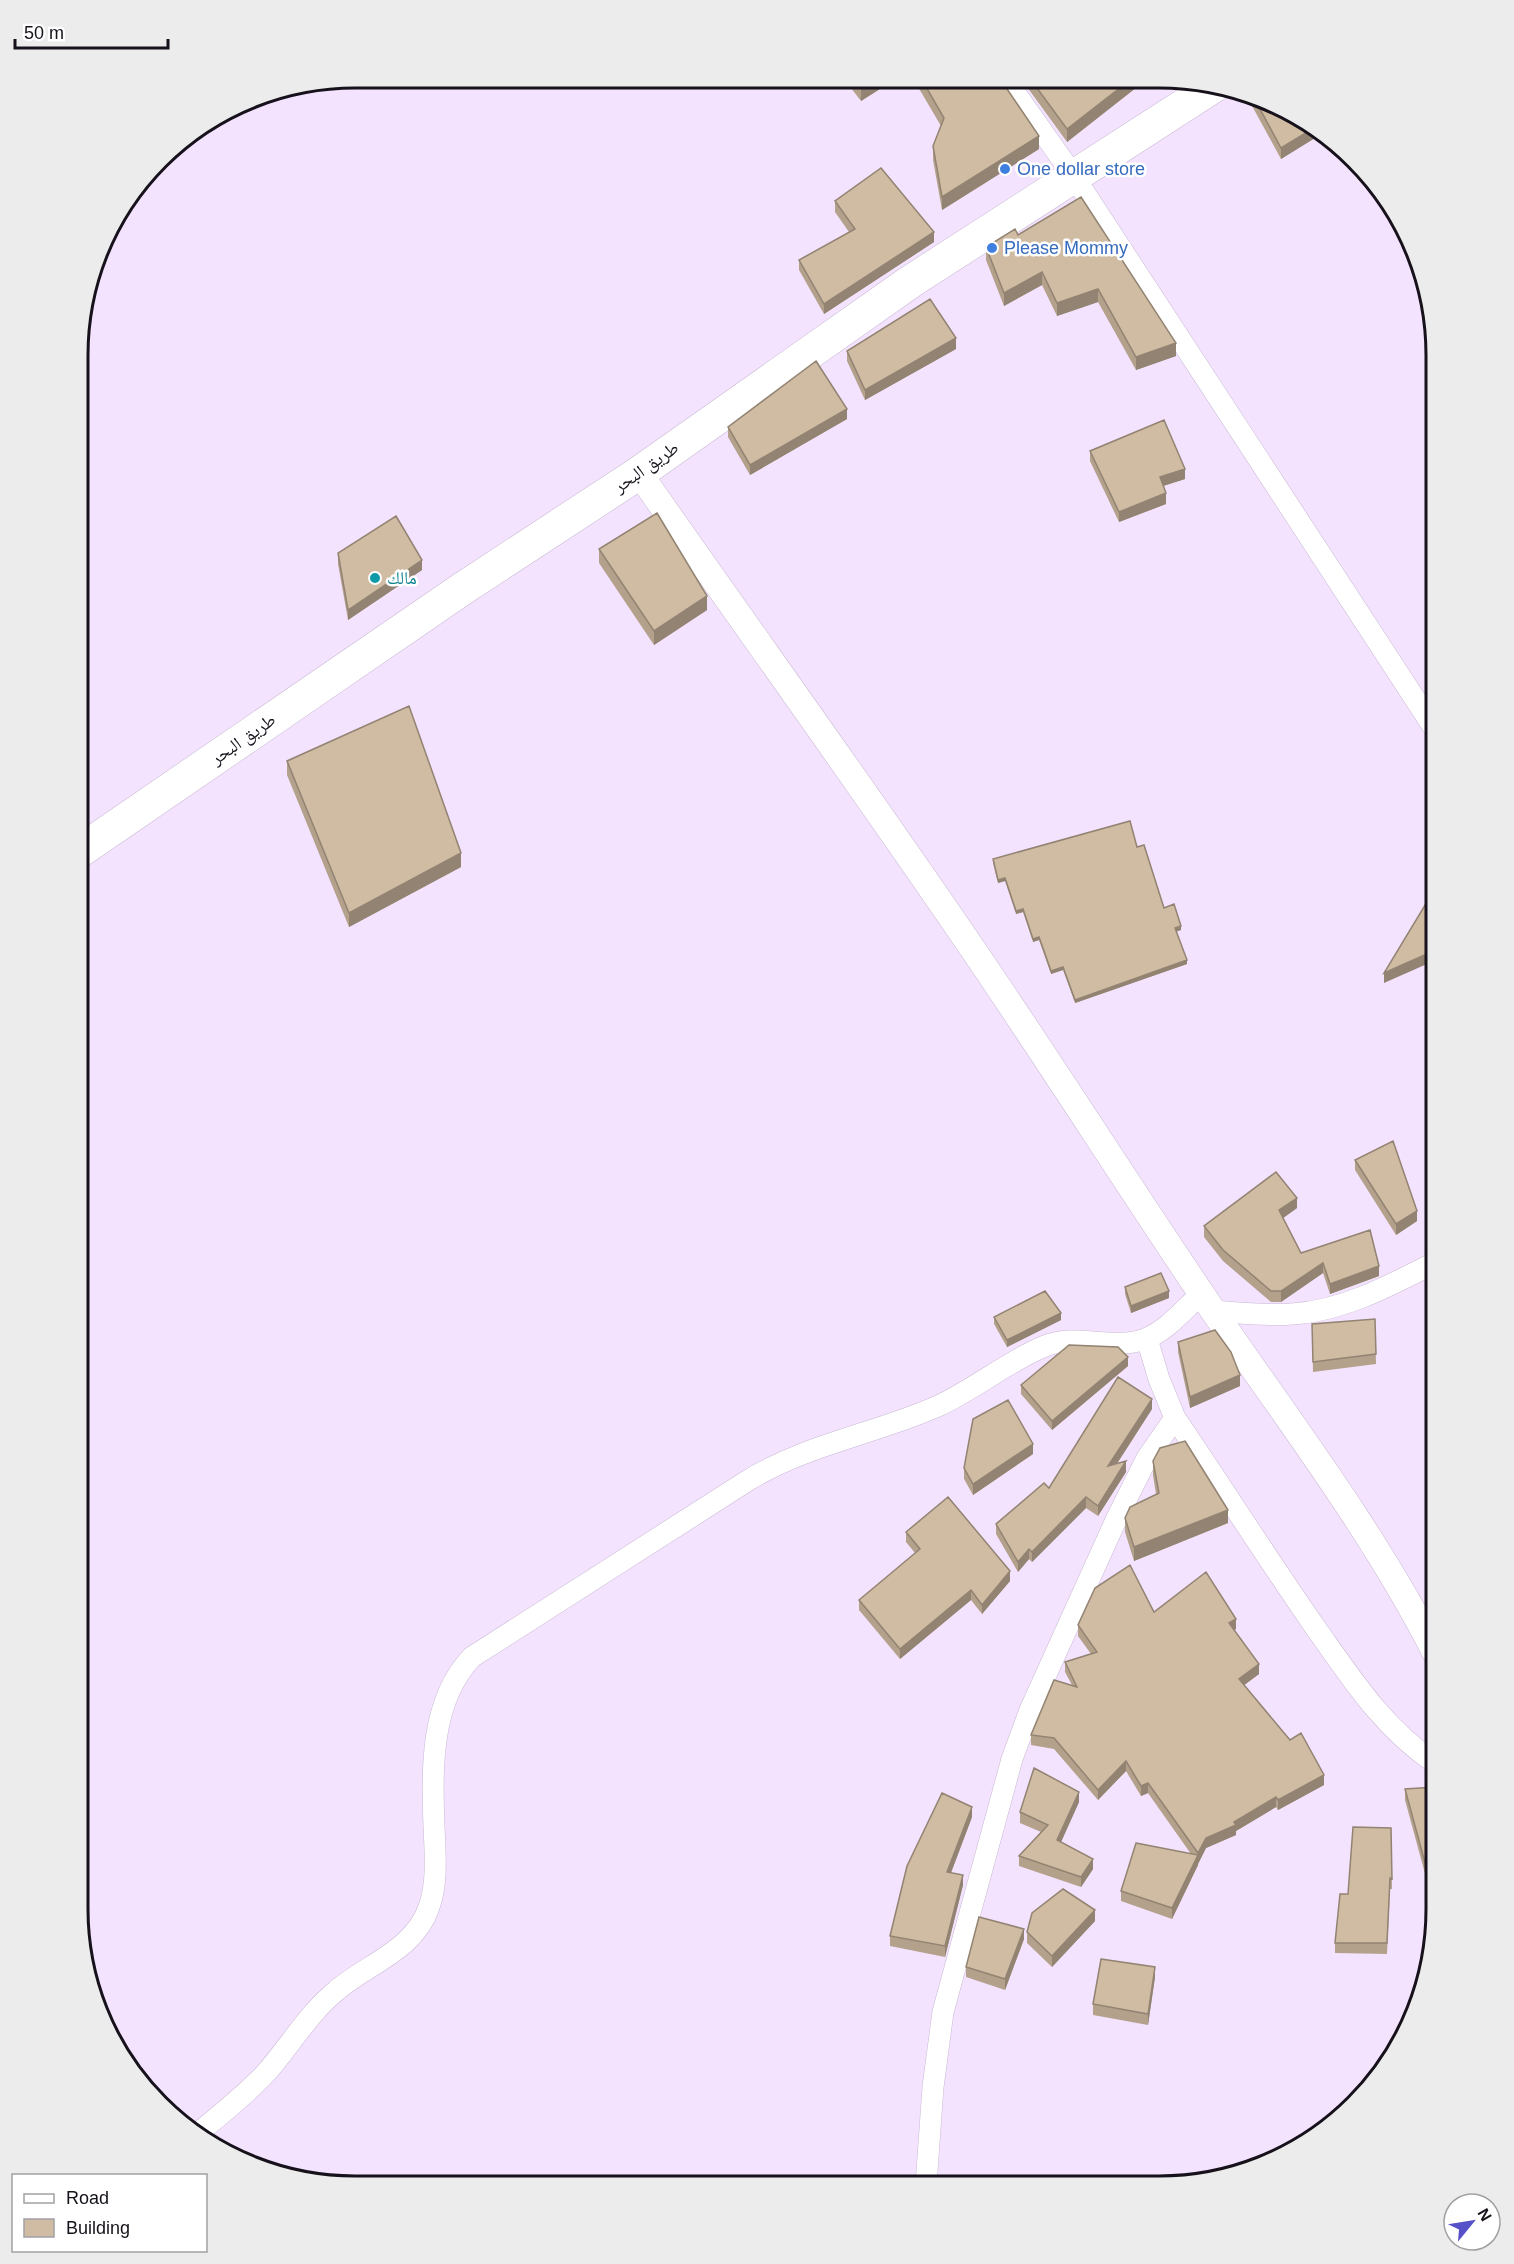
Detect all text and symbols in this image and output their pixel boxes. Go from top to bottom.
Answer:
scale bar [15,12,168,50]
text: 50 m [24,23,64,43]
place label: One dollar store [1017,159,1145,179]
marker: One dollar store [998,162,1012,176]
place label: Please Mommy [1004,238,1128,258]
marker: Please Mommy [985,241,999,255]
street label: طريق البحر [609,437,683,498]
place label: مالك [387,568,417,588]
marker: مالك [368,571,382,585]
street label: طريق البحر [206,709,280,770]
legend [12,2174,207,2252]
text: Road [66,2188,109,2208]
north arrow [1442,2192,1502,2252]
text: N [1474,2205,1495,2224]
text: Building [66,2218,130,2238]

